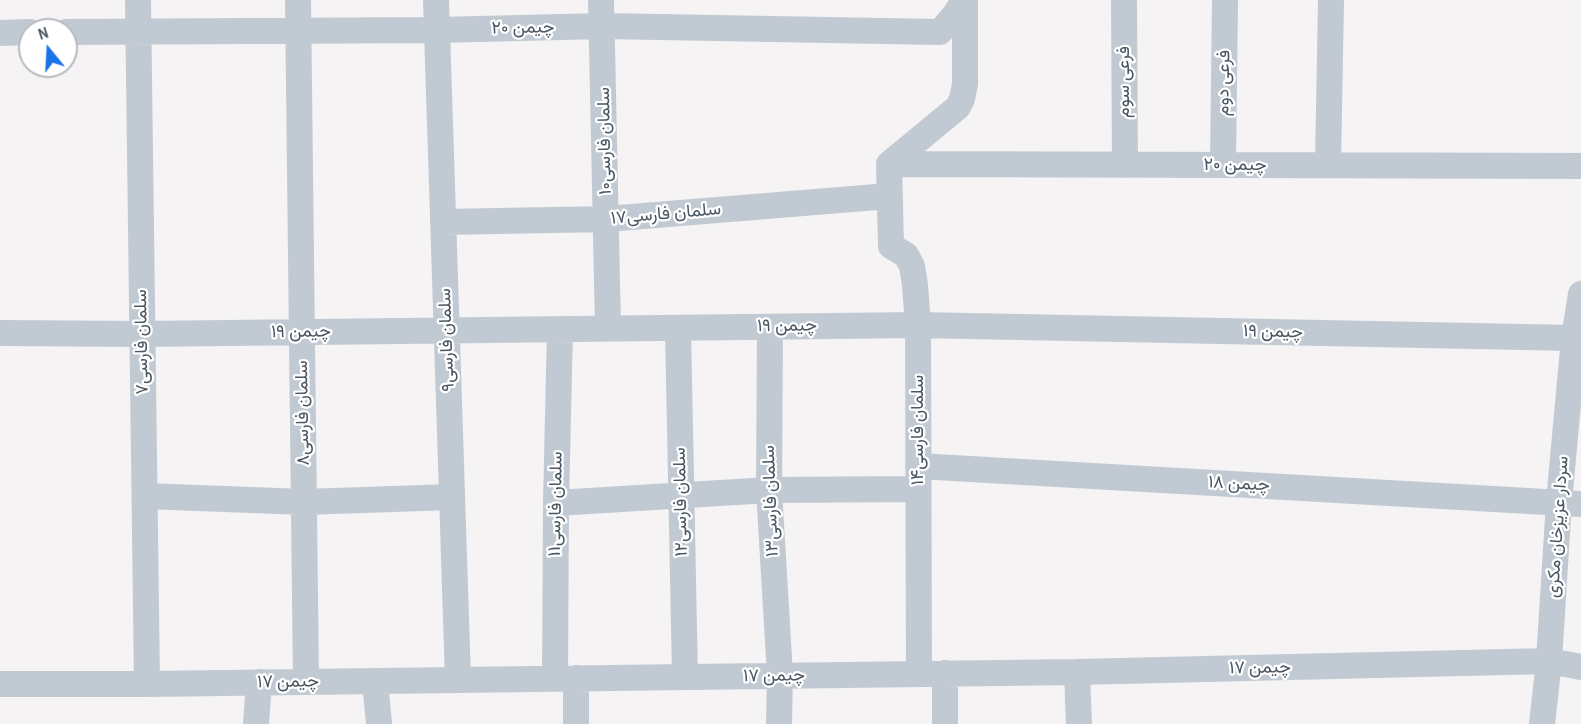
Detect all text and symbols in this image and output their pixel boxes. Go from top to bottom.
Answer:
street label: چیمن ۲۰ [491,17,555,39]
north arrow [18,18,78,78]
text: N [35,21,51,45]
street label: فرعی سوم [1113,46,1135,118]
street label: فرعی دوم [1213,50,1235,116]
street label: سلمان فارسی۱۰ [593,87,617,195]
street label: چیمن ۲۰ [1203,154,1267,176]
street label: سلمان فارسی۱۷ [610,198,722,230]
street label: سلمان فارسی۹ [434,288,460,392]
street label: سلمان فارسی۷ [130,289,154,395]
street label: چیمن ۱۹ [757,315,817,337]
street label: چیمن ۱۹ [271,321,331,343]
street label: چیمن ۱۹ [1243,321,1303,343]
street label: سلمان فارسی۸ [291,360,315,466]
street label: سلمان فارسی۱۴ [907,375,929,485]
street label: سلمان فارسی۱۳ [758,445,784,557]
street label: سلمان فارسی۱۲ [669,447,693,557]
street label: سلمان فارسی۱۱ [544,451,568,557]
street label: سردار عزیزخان مکری [1542,455,1574,599]
street label: چیمن ۱۸ [1208,472,1270,496]
street label: چیمن ۱۷ [1229,657,1291,679]
street label: چیمن ۱۷ [743,665,805,687]
street label: چیمن ۱۷ [257,671,319,693]

